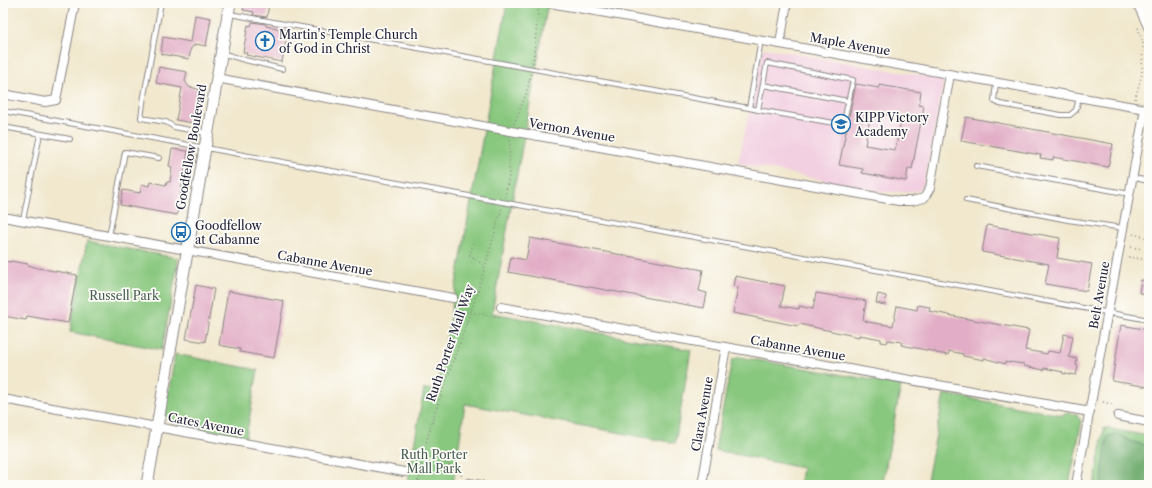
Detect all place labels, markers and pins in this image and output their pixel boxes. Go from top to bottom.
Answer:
place label: Martin's Temple Church of God in Christ [279,27,418,56]
church icon: Martin's Temple Church of God in Christ [254,30,276,52]
place label: KIPP Victory Academy [854,110,929,139]
school or university icon: KIPP Victory Academy [830,113,852,135]
place label: Goodfellow at Cabanne [195,218,263,247]
bus stop icon: Goodfellow at Cabanne [170,221,192,243]

